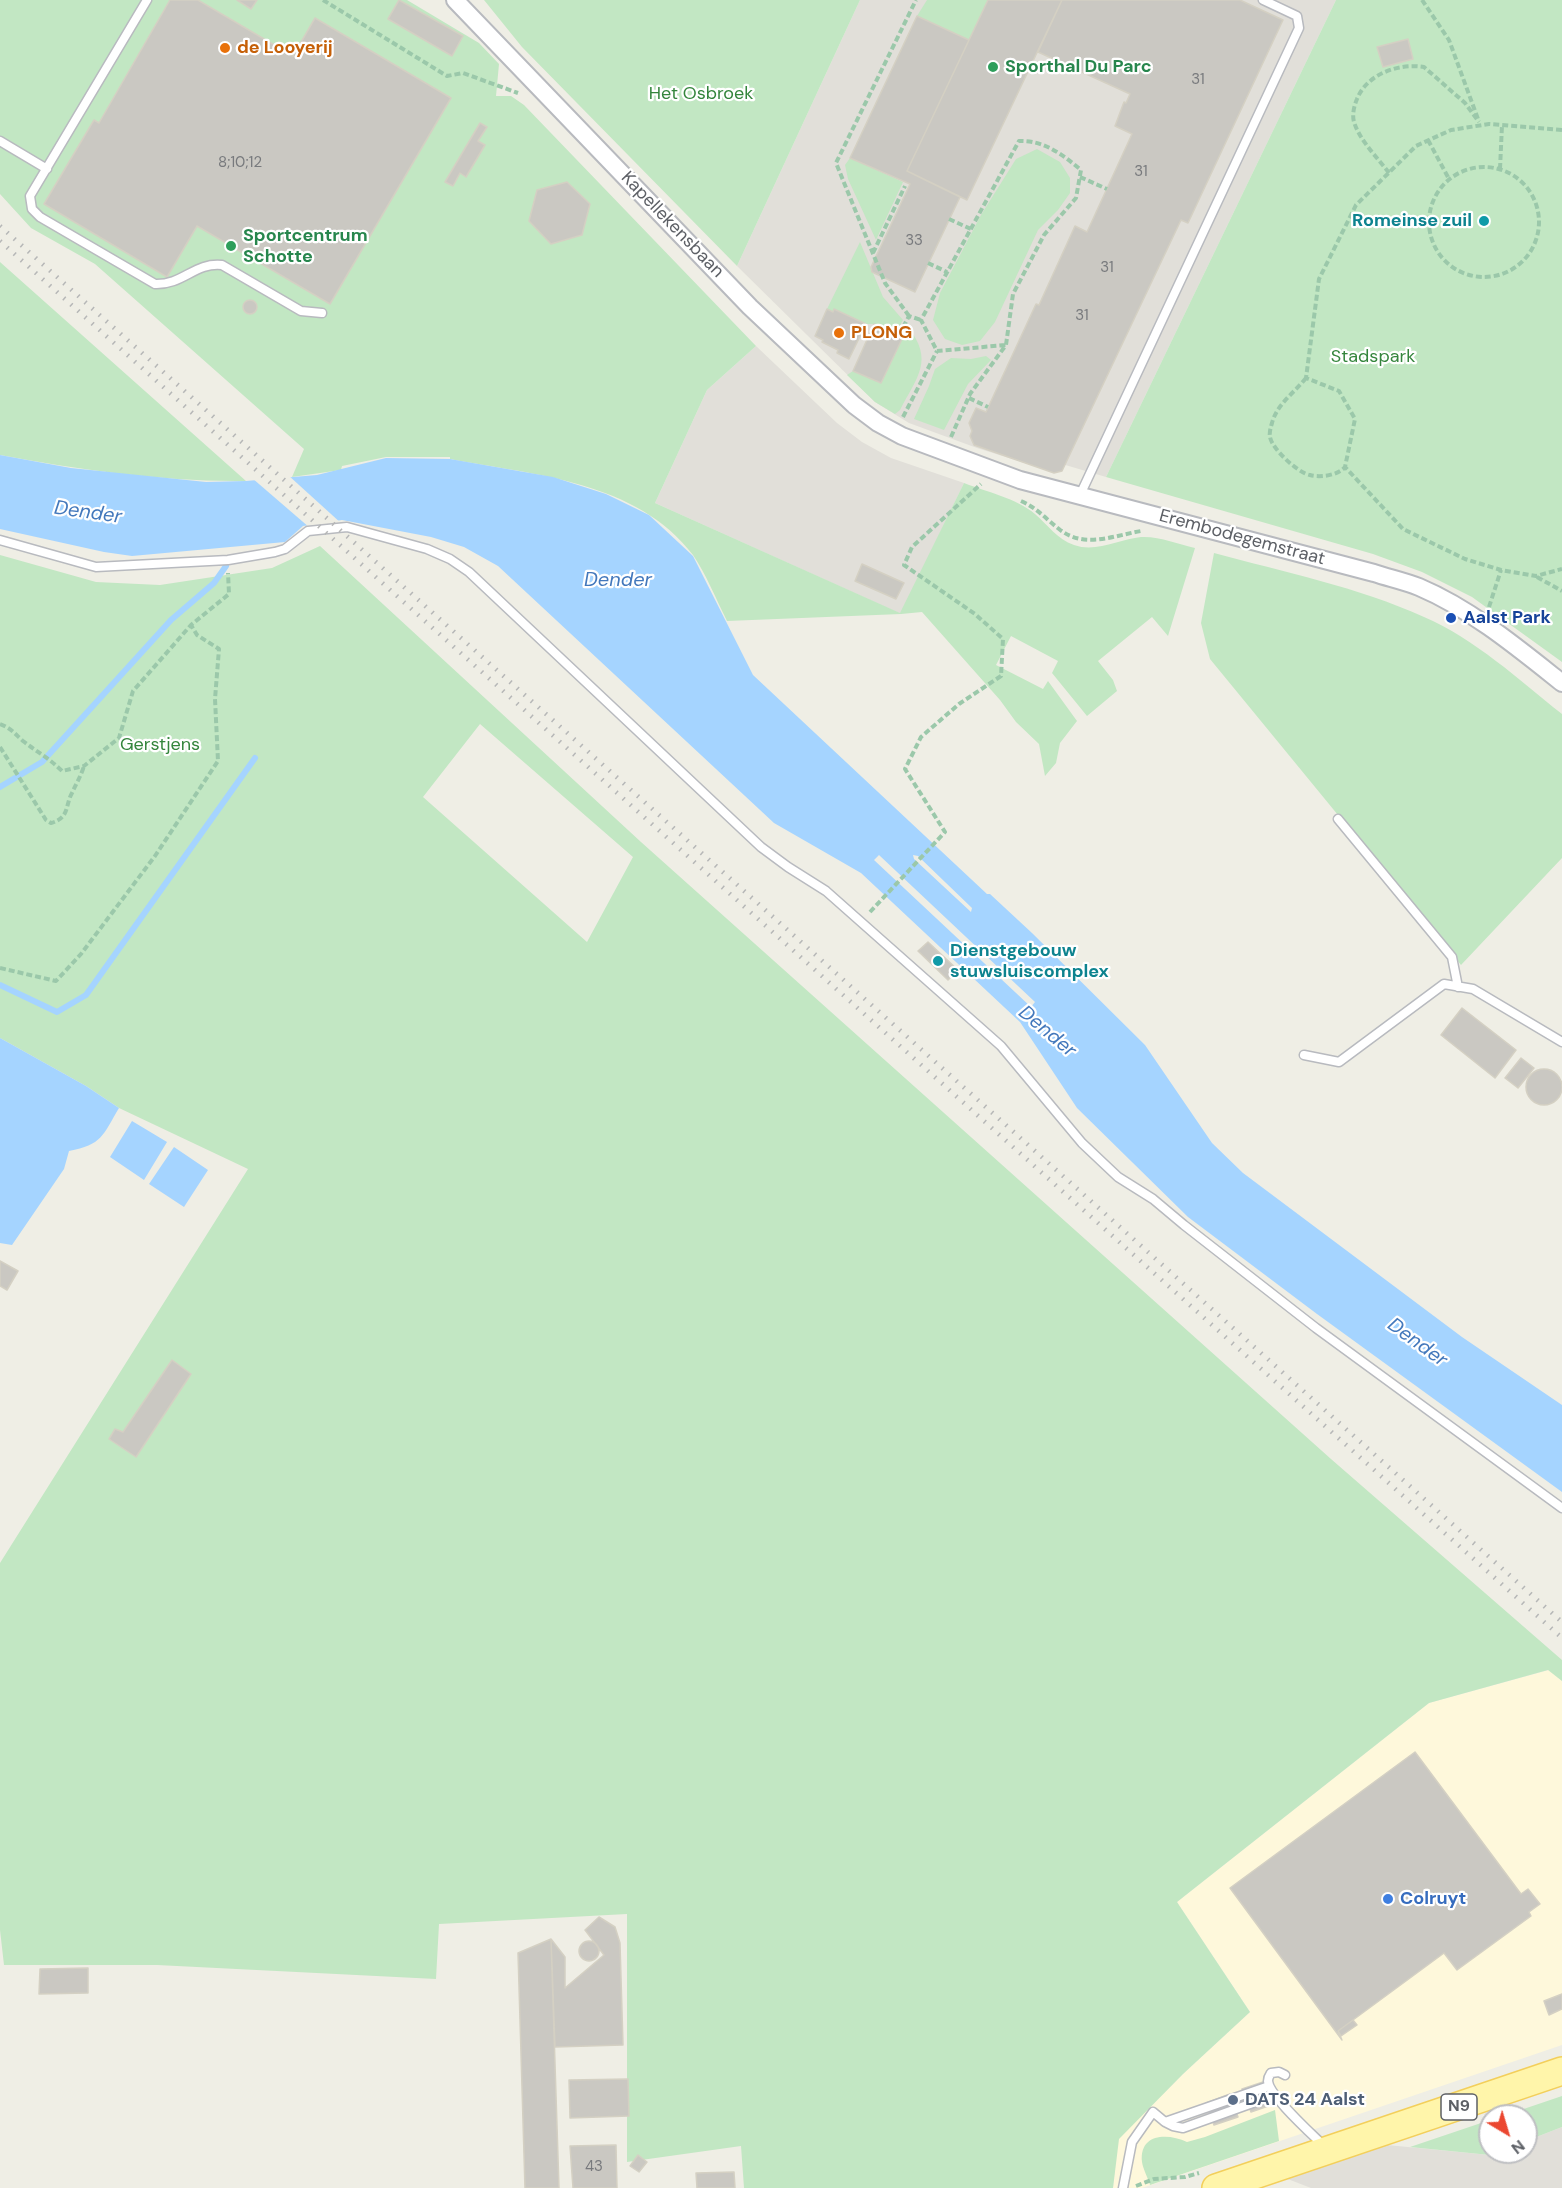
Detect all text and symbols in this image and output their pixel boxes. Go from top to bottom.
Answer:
place label: de Looyerij [237,37,333,59]
marker: de Looyerij [218,41,232,55]
place label: Sporthal Du Parc [1005,56,1152,78]
marker: Sporthal Du Parc [986,60,1000,74]
house number: 31 [1191,71,1205,89]
park label: Het Osbroek [649,83,753,105]
house number: 8;10;12 [218,154,262,172]
house number: 31 [1134,163,1148,181]
street label: Kapellekensbaan [616,168,728,282]
place label: Romeinse zuil [1352,210,1472,232]
marker: Romeinse zuil [1477,214,1491,228]
place label: Sportcentrum Schotte [243,225,368,268]
house number: 33 [905,232,923,250]
marker: Sportcentrum Schotte [224,239,238,253]
house number: 31 [1100,259,1114,277]
house number: 31 [1075,307,1089,325]
place label: PLONG [851,322,912,344]
marker: PLONG [832,326,846,340]
park label: Stadspark [1331,346,1415,368]
water label: Dender [53,496,123,530]
street label: Erembodegemstraat [1157,505,1327,571]
water label: Dender [584,569,652,593]
place label: Aalst Park [1463,607,1551,629]
marker: Aalst Park [1444,611,1458,625]
park label: Gerstjens [120,734,200,756]
place label: Dienstgebouw stuwsluiscomplex [950,940,1109,982]
marker: Dienstgebouw stuwsluiscomplex [931,954,945,968]
water label: Dender [1013,1001,1081,1063]
water label: Dender [1382,1313,1452,1373]
place label: Colruyt [1400,1888,1466,1910]
marker: Colruyt [1381,1892,1395,1906]
place label: DATS 24 Aalst [1245,2089,1365,2111]
marker: DATS 24 Aalst [1226,2093,1240,2107]
road number: N9 [1441,2094,1477,2120]
north arrow [1478,2104,1538,2164]
text: N [1507,2135,1529,2159]
house number: 43 [585,2158,603,2176]

